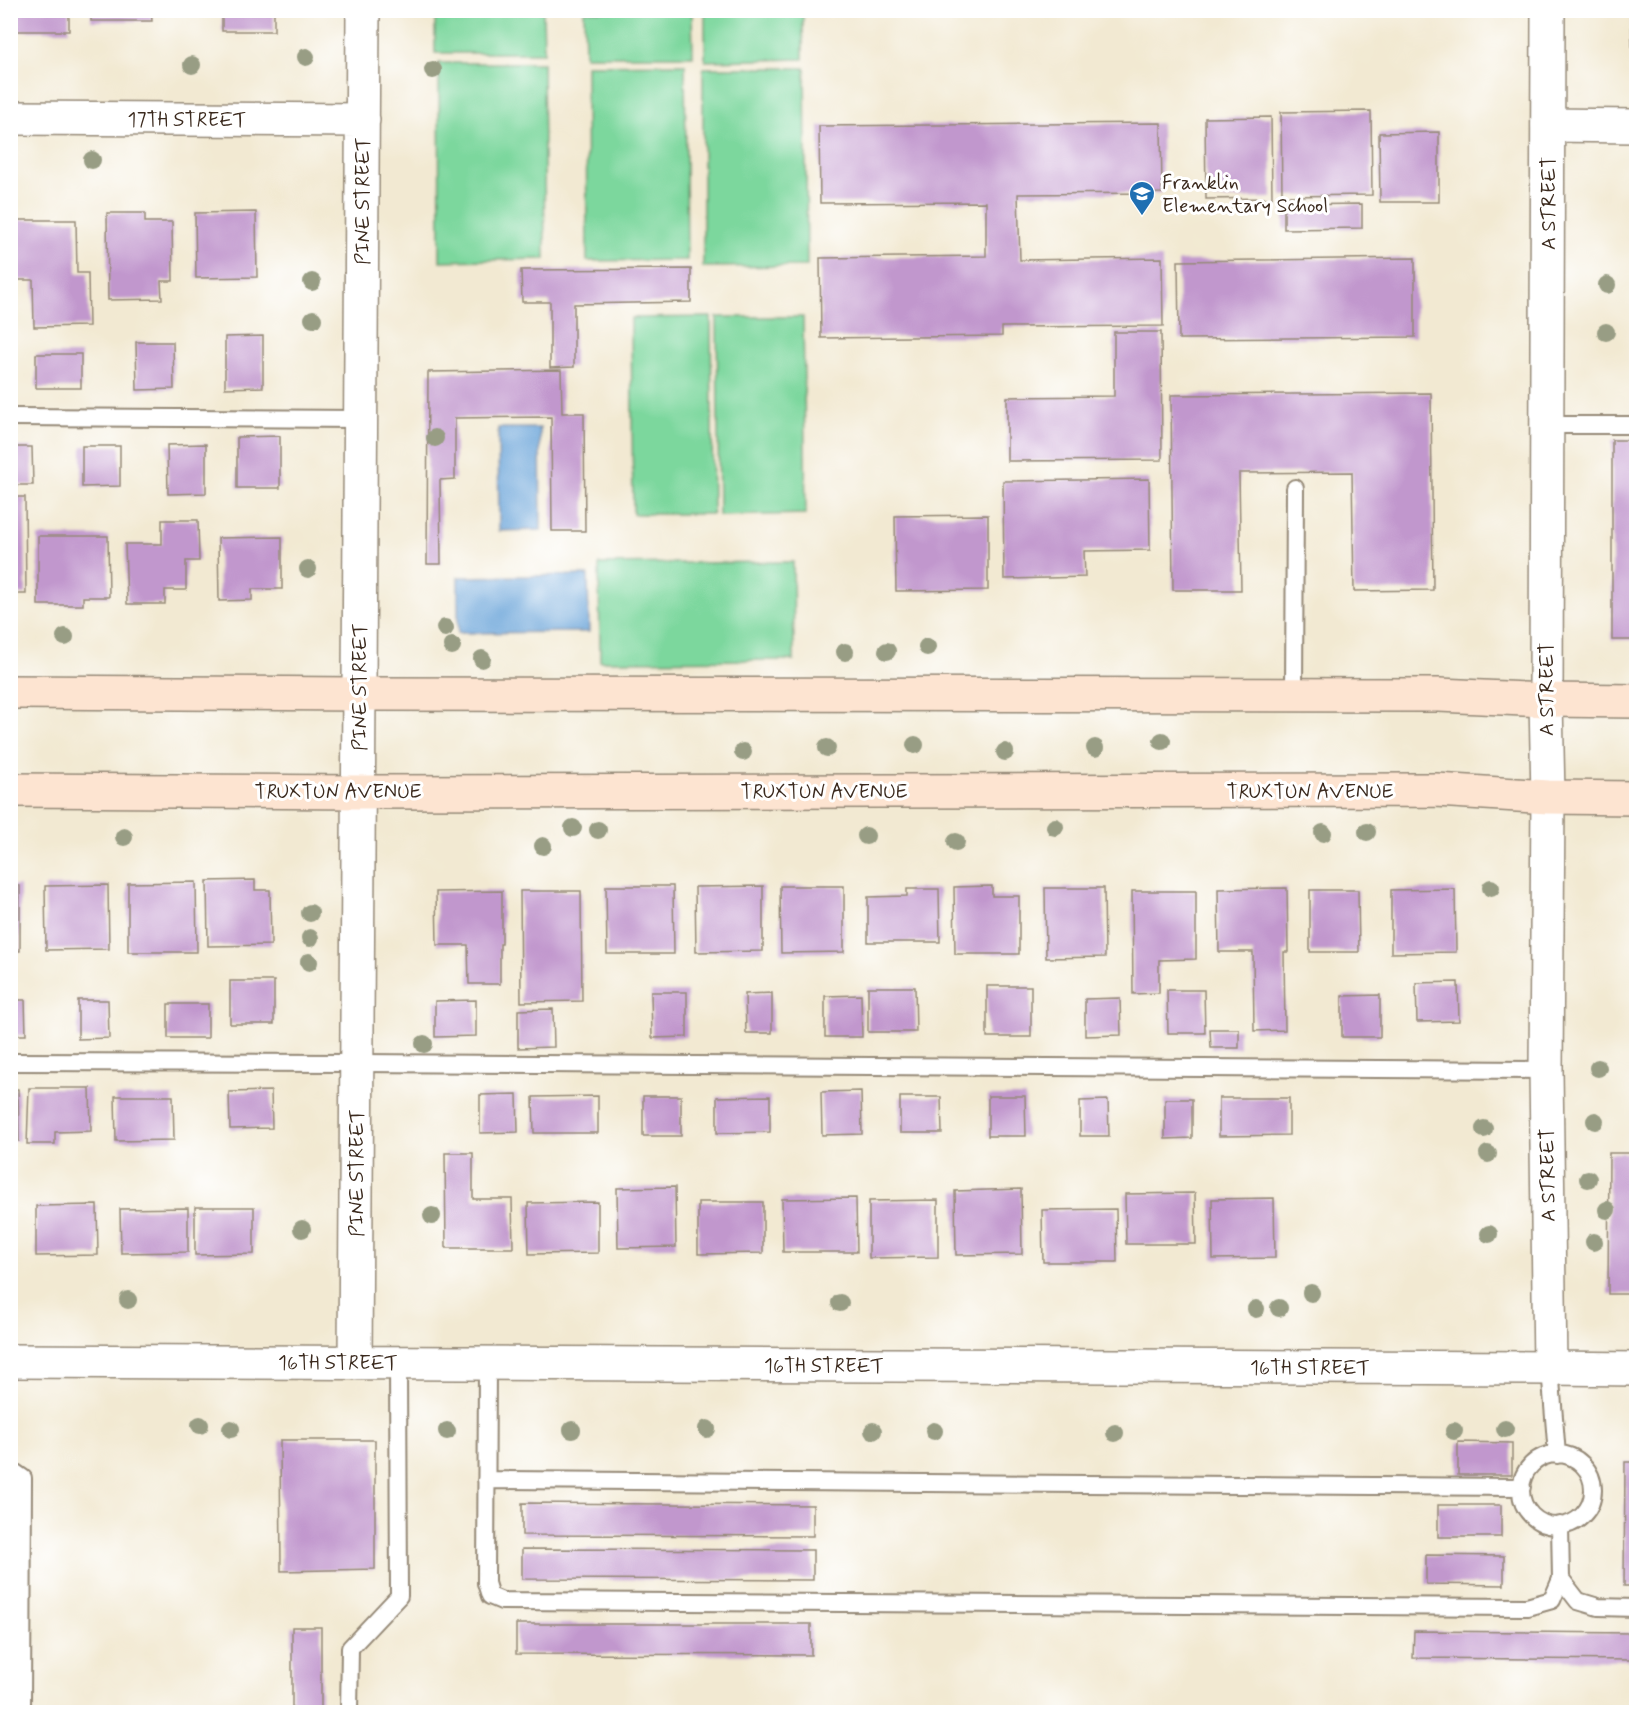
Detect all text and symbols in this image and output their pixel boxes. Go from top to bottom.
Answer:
street label: 17TH STREET [128,107,247,134]
street label: PINE STREET [350,137,377,265]
street label: A STREET [1536,156,1563,250]
place label: Franklin Elementary School [1162,170,1328,220]
school or university icon: Franklin Elementary School [1127,179,1157,217]
street label: PINE STREET [347,623,374,751]
street label: A STREET [1534,642,1561,736]
street label: TRUXTUN AVENUE [255,779,421,806]
street label: TRUXTUN AVENUE [741,779,907,806]
street label: TRUXTUN AVENUE [1227,779,1393,806]
street label: PINE STREET [344,1109,371,1237]
street label: A STREET [1534,1128,1563,1222]
street label: 16TH STREET [278,1350,398,1377]
street label: 16TH STREET [764,1353,884,1380]
street label: 16TH STREET [1250,1355,1370,1382]

